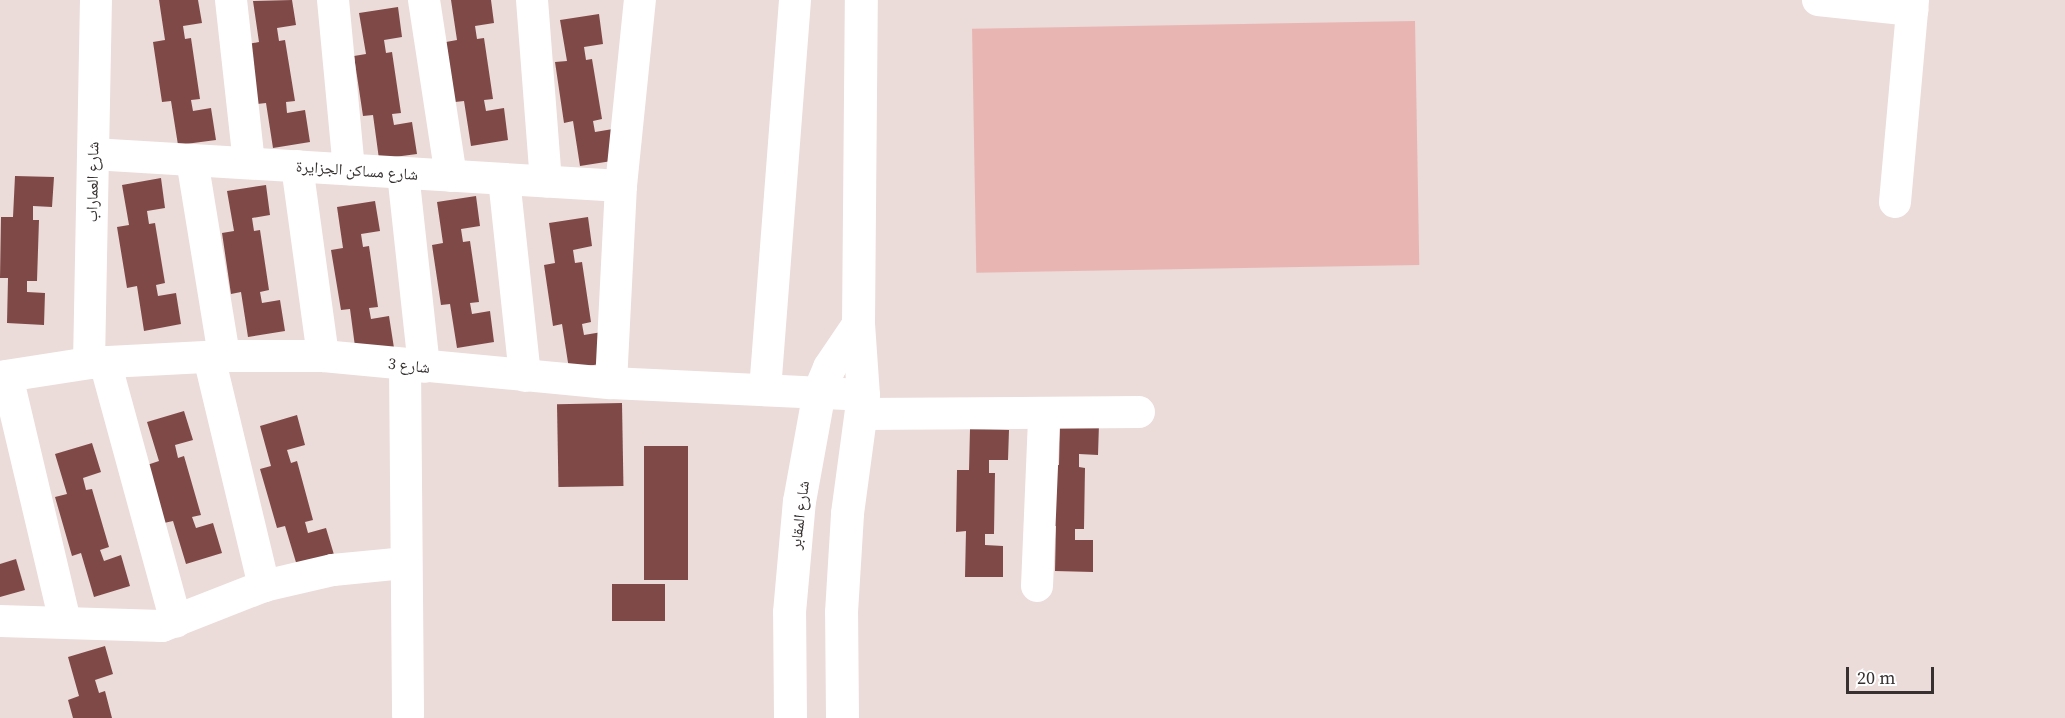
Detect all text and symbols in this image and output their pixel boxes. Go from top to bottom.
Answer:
street label: شارع العماراب [82,141,102,223]
street label: شارع مساكن الجزايرة [295,156,419,184]
street label: شارع 3 [387,353,431,377]
street label: شارع المقابر [785,480,813,550]
scale bar [1849,655,1938,693]
text: 20 m [1857,665,1895,690]

